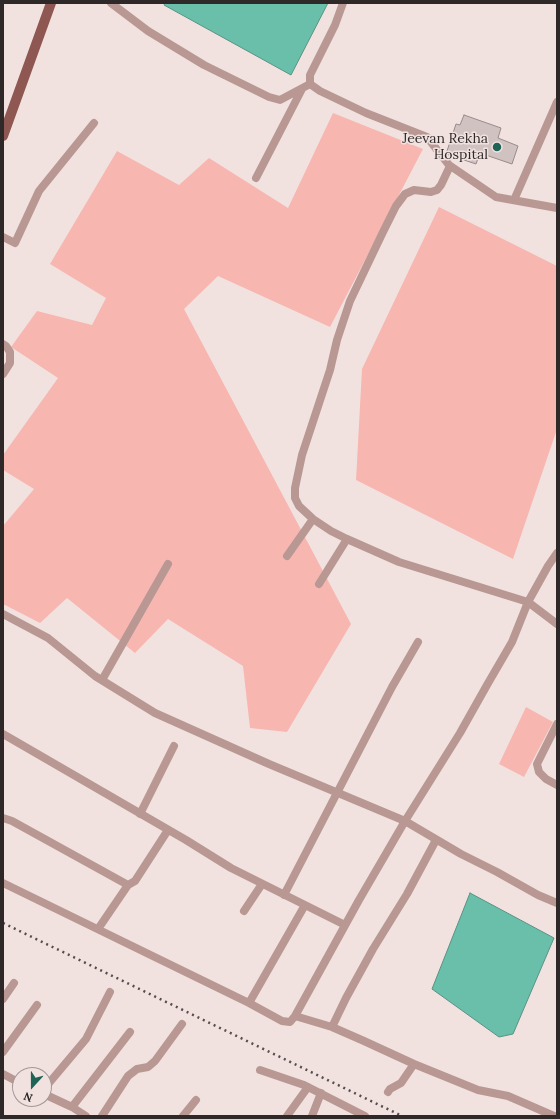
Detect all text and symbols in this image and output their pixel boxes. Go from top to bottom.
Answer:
place label: Jeevan Rekha Hospital [402,131,488,164]
marker: Jeevan Rekha Hospital [491,141,503,153]
north arrow [12,1067,52,1107]
text: N [22,1089,35,1105]

